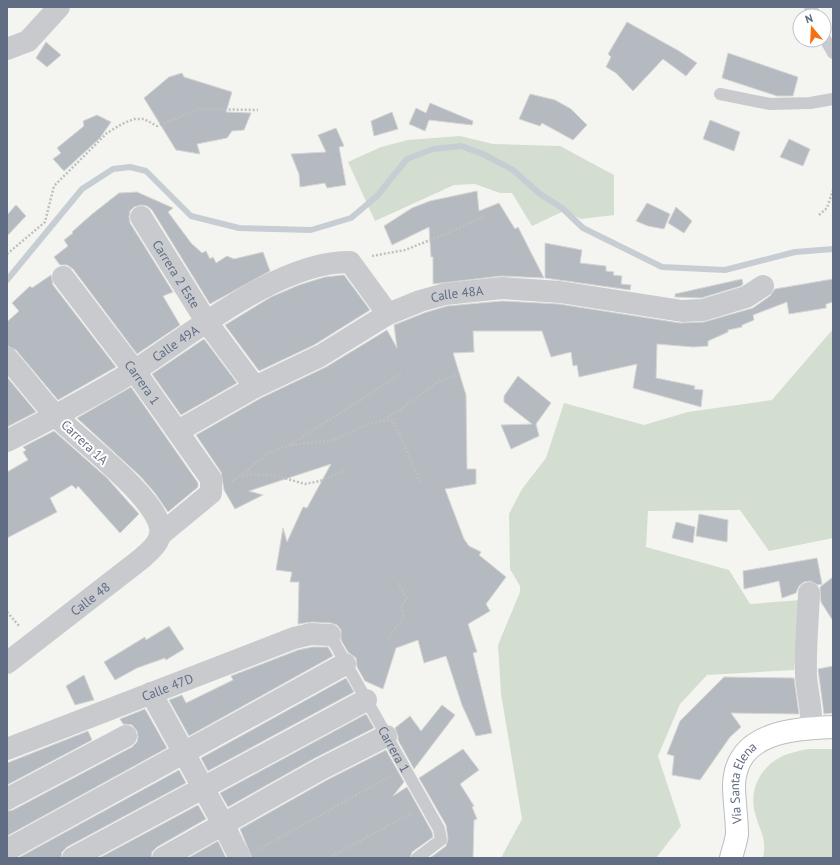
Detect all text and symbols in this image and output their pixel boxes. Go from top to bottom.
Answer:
north arrow [792,8,832,48]
text: N [803,11,815,26]
street label: Carrera 2 Este [148,237,204,311]
street label: Calle 48A [429,282,485,307]
street label: Calle 49A [149,321,203,366]
street label: Carrera 1 [121,357,164,408]
street label: Carrera 1A [58,416,112,469]
street label: Calle 48 [67,578,113,620]
street label: Calle 47D [139,670,196,705]
street label: Carrera 1 [374,723,414,776]
street label: Vía Santa Elena [726,738,760,825]

